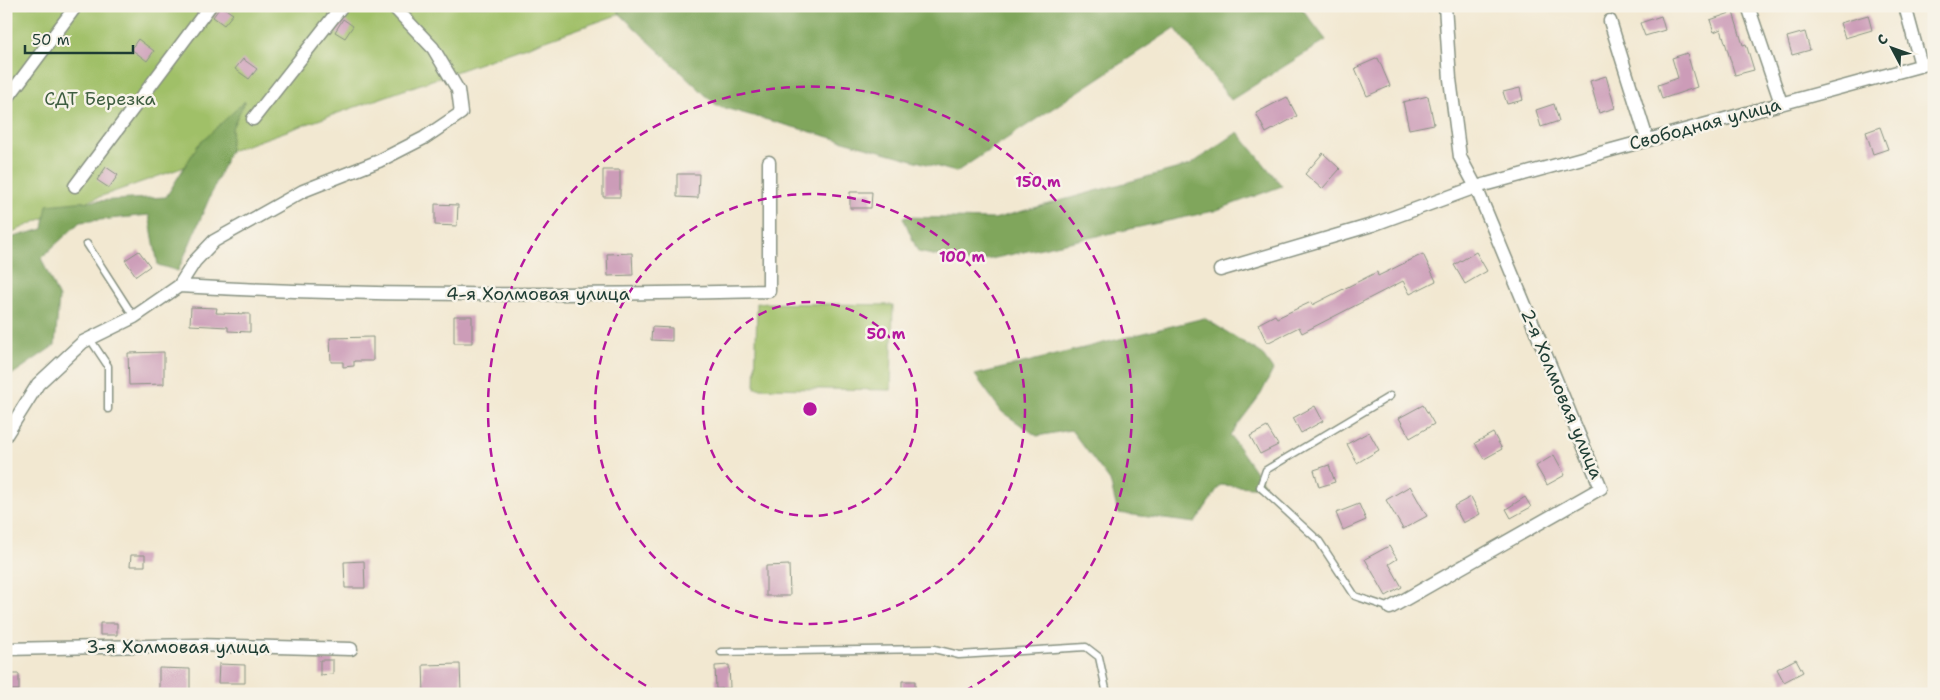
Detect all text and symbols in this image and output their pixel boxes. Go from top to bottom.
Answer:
scale bar [25,22,132,54]
north arrow [1868,22,1918,72]
text: 50 m [32,30,70,50]
text: С [1873,30,1892,49]
park label: СДТ Березка [44,87,156,111]
street label: Свободная улица [1627,92,1783,156]
text: 150 m [1015,172,1061,192]
text: 100 m [939,247,985,267]
street label: 4-я Холмовая улица [446,282,630,306]
street label: 2-я Холмовая улица [1515,305,1609,483]
text: 50 m [867,324,906,344]
centre of rings [801,400,819,418]
street label: 3-я Холмовая улица [86,635,270,659]

